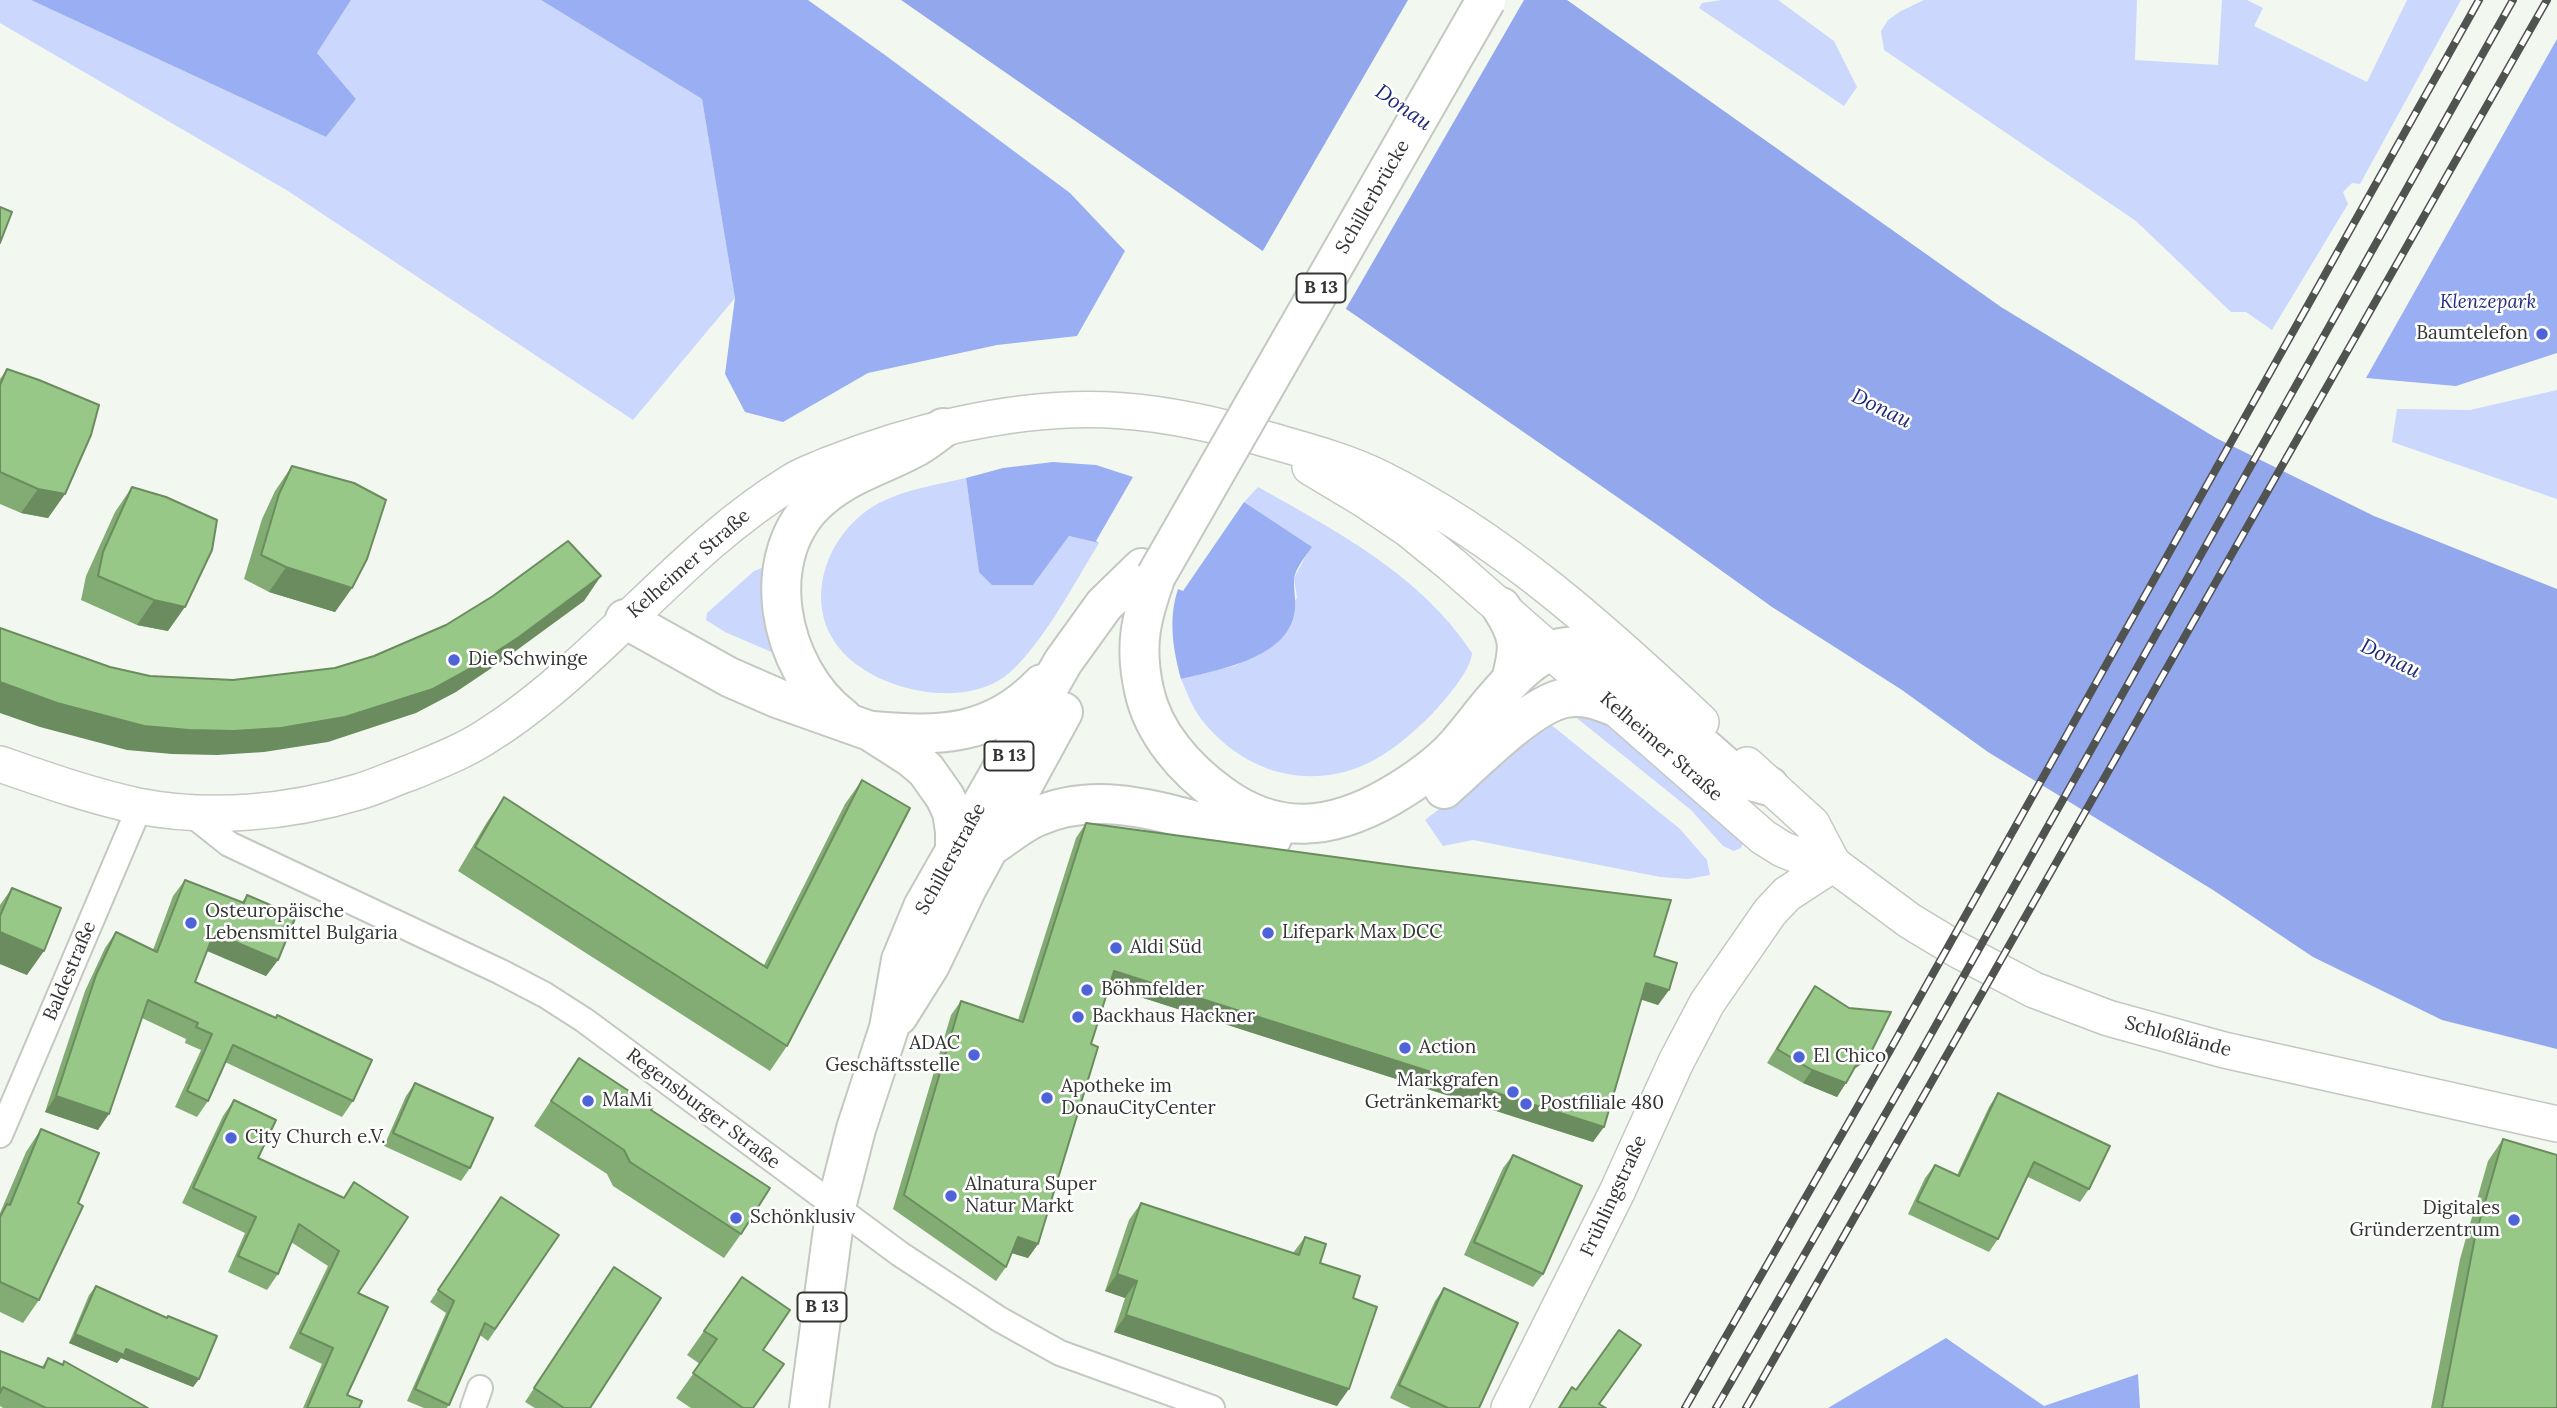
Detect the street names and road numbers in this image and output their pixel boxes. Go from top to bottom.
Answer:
street label: Schillerbrücke [1331,136,1415,258]
road number: B 13 [1296,274,1346,302]
street label: Kelheimer Straße [623,505,755,623]
street label: Kelheimer Straße [1595,688,1727,806]
road number: B 13 [984,742,1034,770]
street label: Schillerstraße [911,799,991,919]
street label: Baldestraße [39,918,101,1024]
street label: Schloßlände [2122,1012,2234,1062]
street label: Regensburger Straße [622,1044,784,1174]
street label: Frühlingstraße [1576,1132,1652,1260]
road number: B 13 [798,1292,846,1322]

